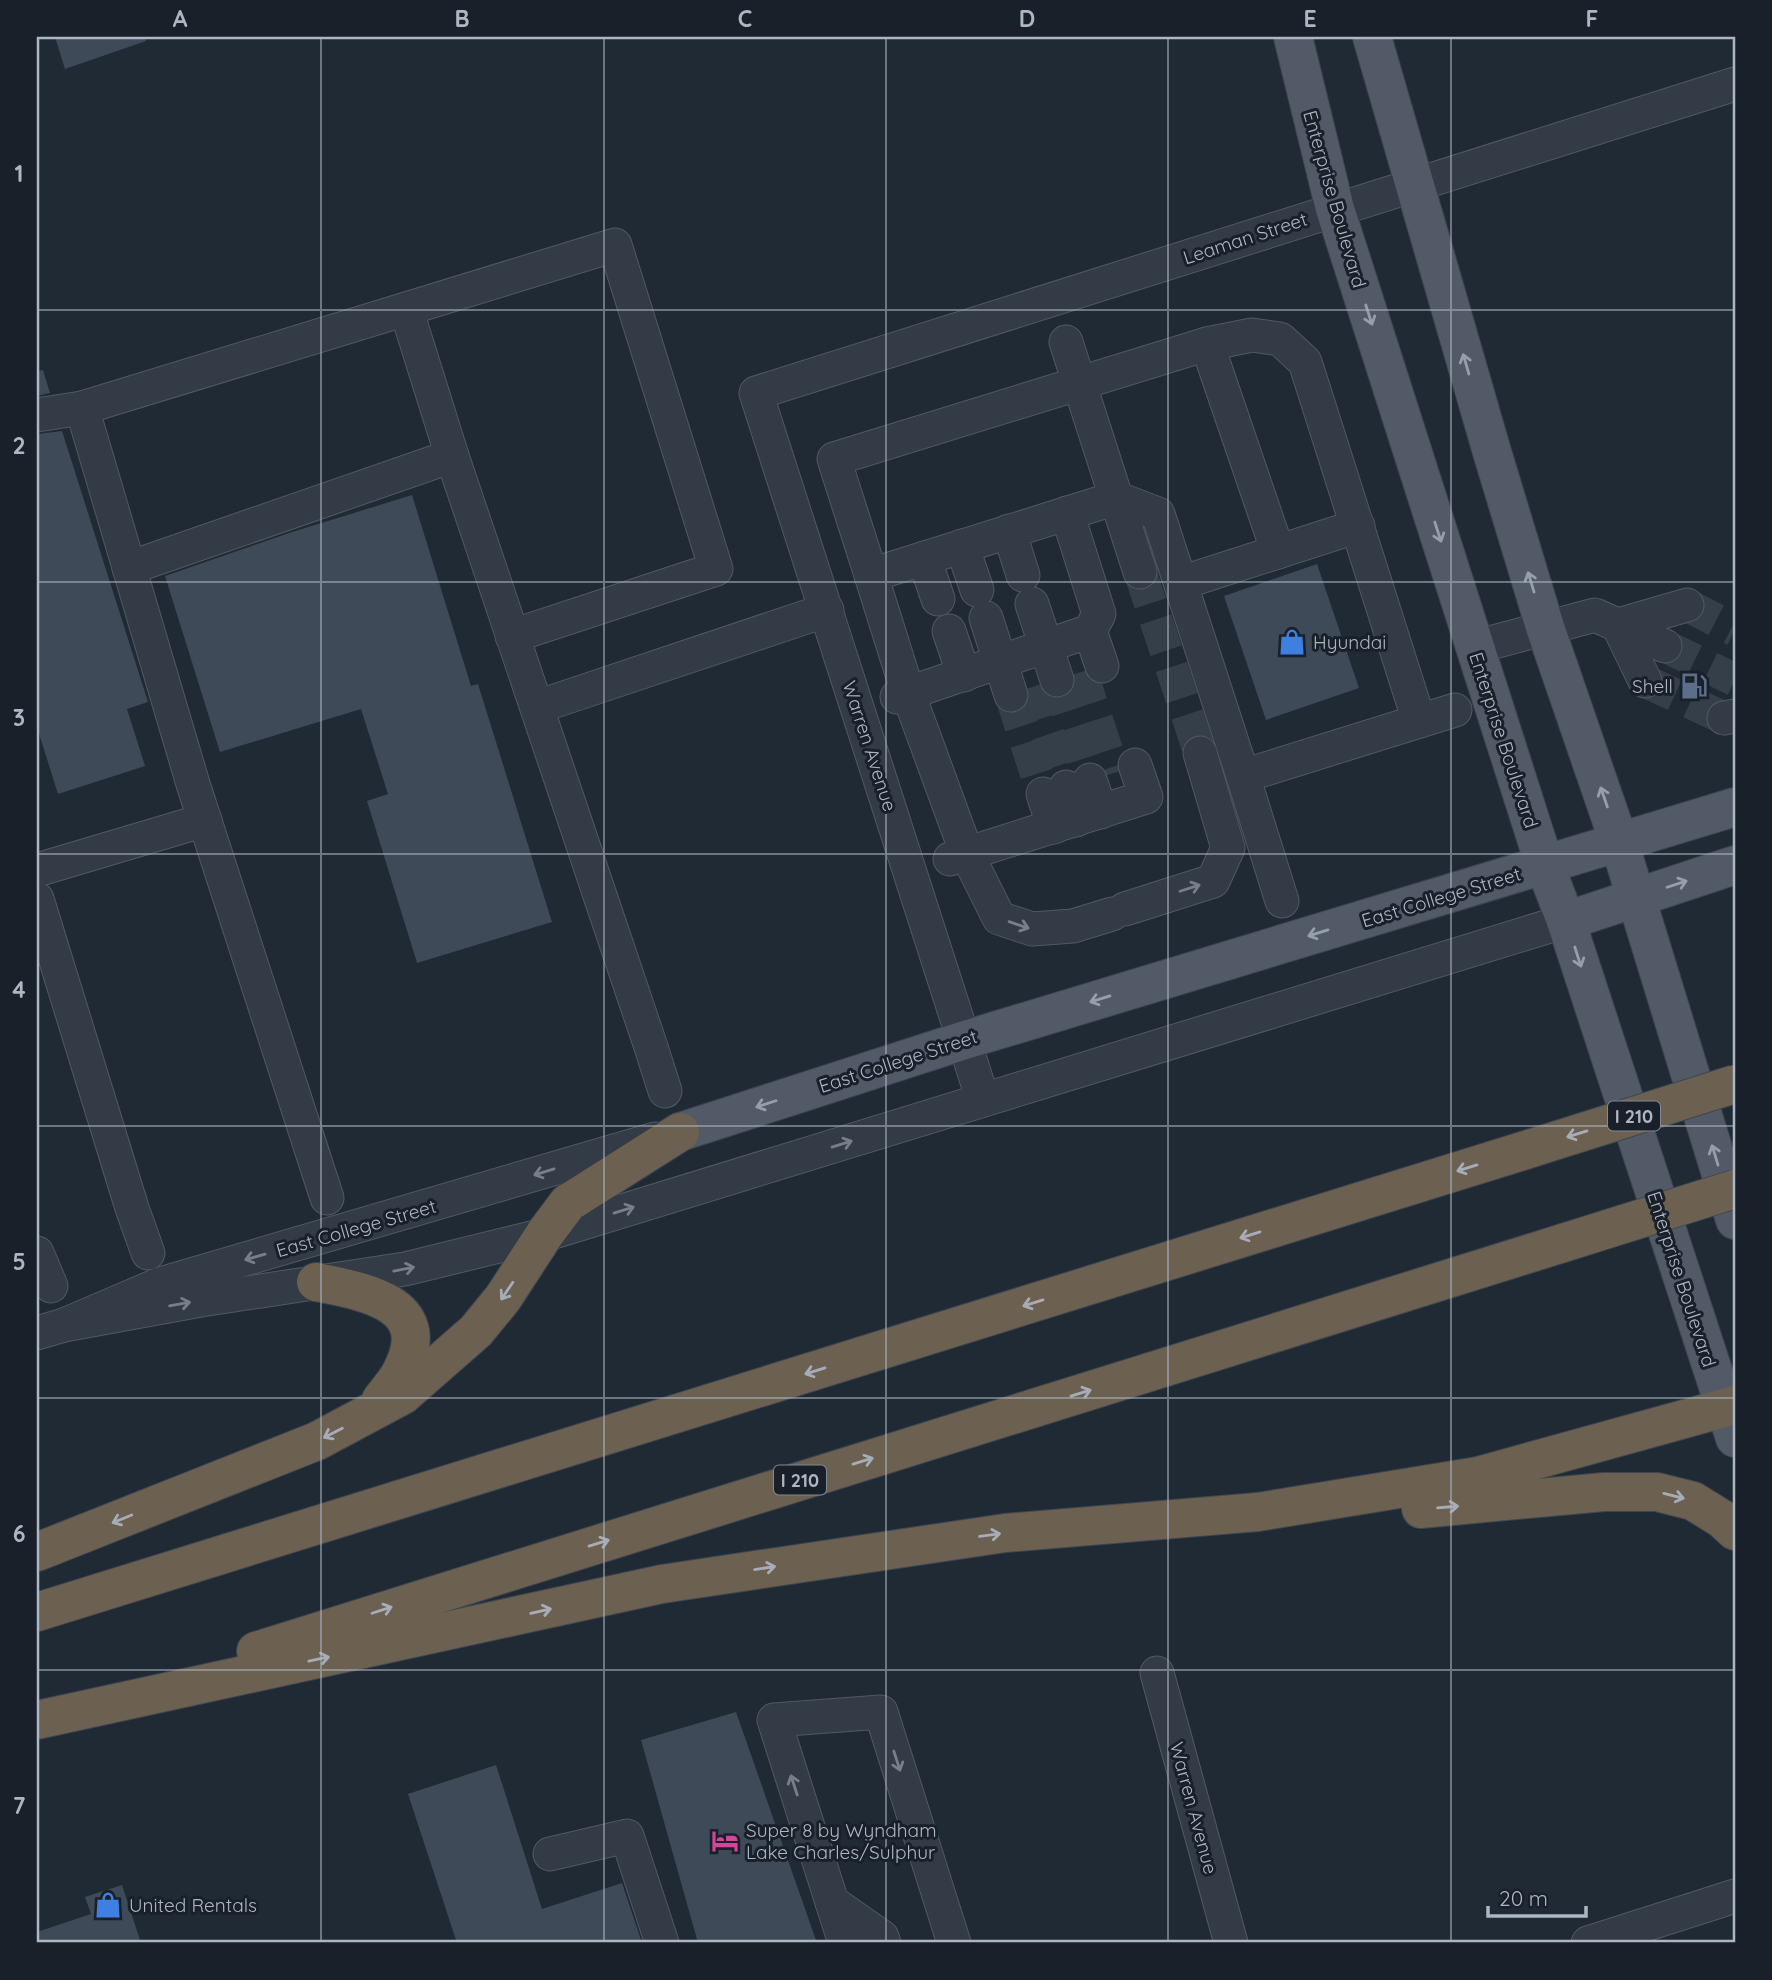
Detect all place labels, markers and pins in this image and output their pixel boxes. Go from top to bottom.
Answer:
shop icon: Hyundai [1277,627,1307,657]
place label: Hyundai [1313,630,1386,654]
fuel station icon: Shell [1679,671,1709,701]
place label: Shell [1632,674,1673,698]
place label: Super 8 by Wyndham Lake Charles/Sulphur [746,1818,936,1864]
hotel icon: Super 8 by Wyndham Lake Charles/Sulphur [710,1826,740,1856]
shop icon: United Rentals [93,1890,123,1920]
place label: United Rentals [129,1893,257,1917]

